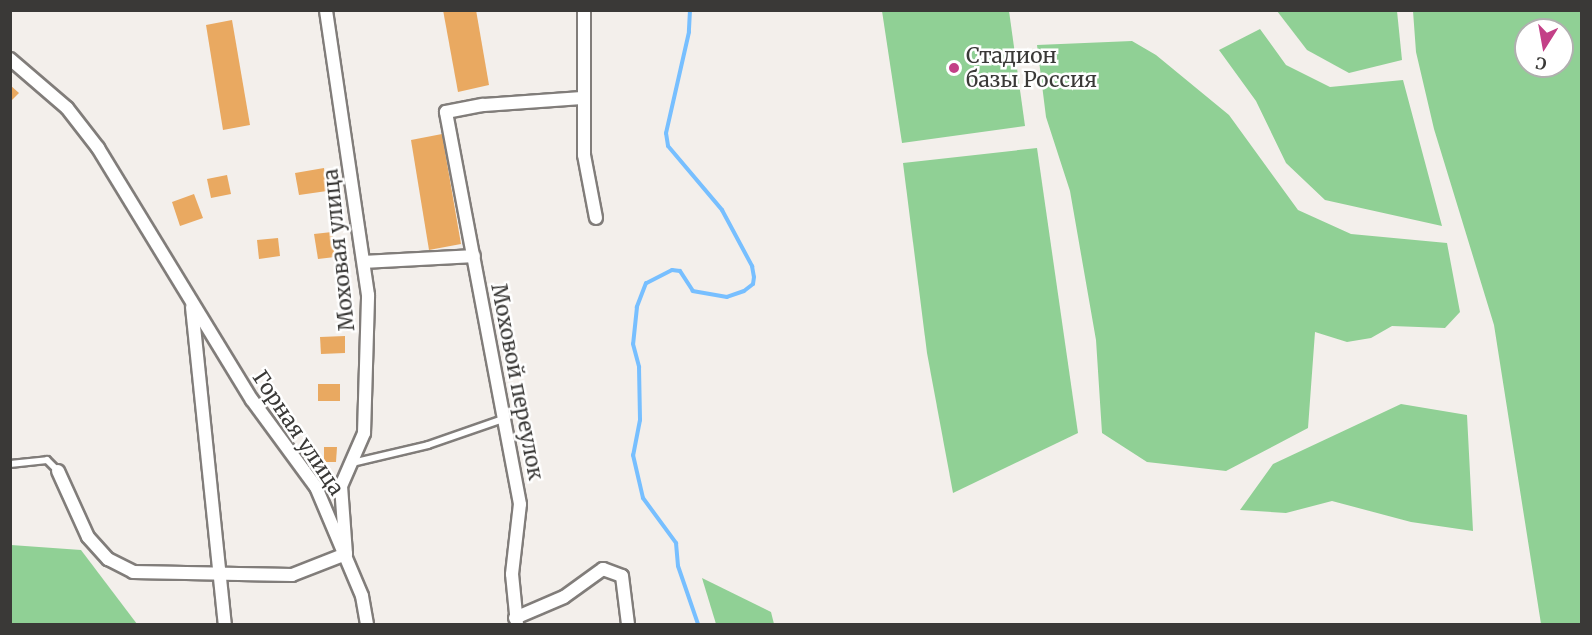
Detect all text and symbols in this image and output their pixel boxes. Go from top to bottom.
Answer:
north arrow [1514,18,1574,78]
place label: Стадион базы Россия [966,43,1097,93]
text: С [1534,53,1548,75]
marker: Стадион базы Россия [947,61,961,75]
street label: Моховая улица [318,168,360,332]
street label: Моховой переулок [486,282,548,482]
street label: Горная улица [247,366,349,500]

